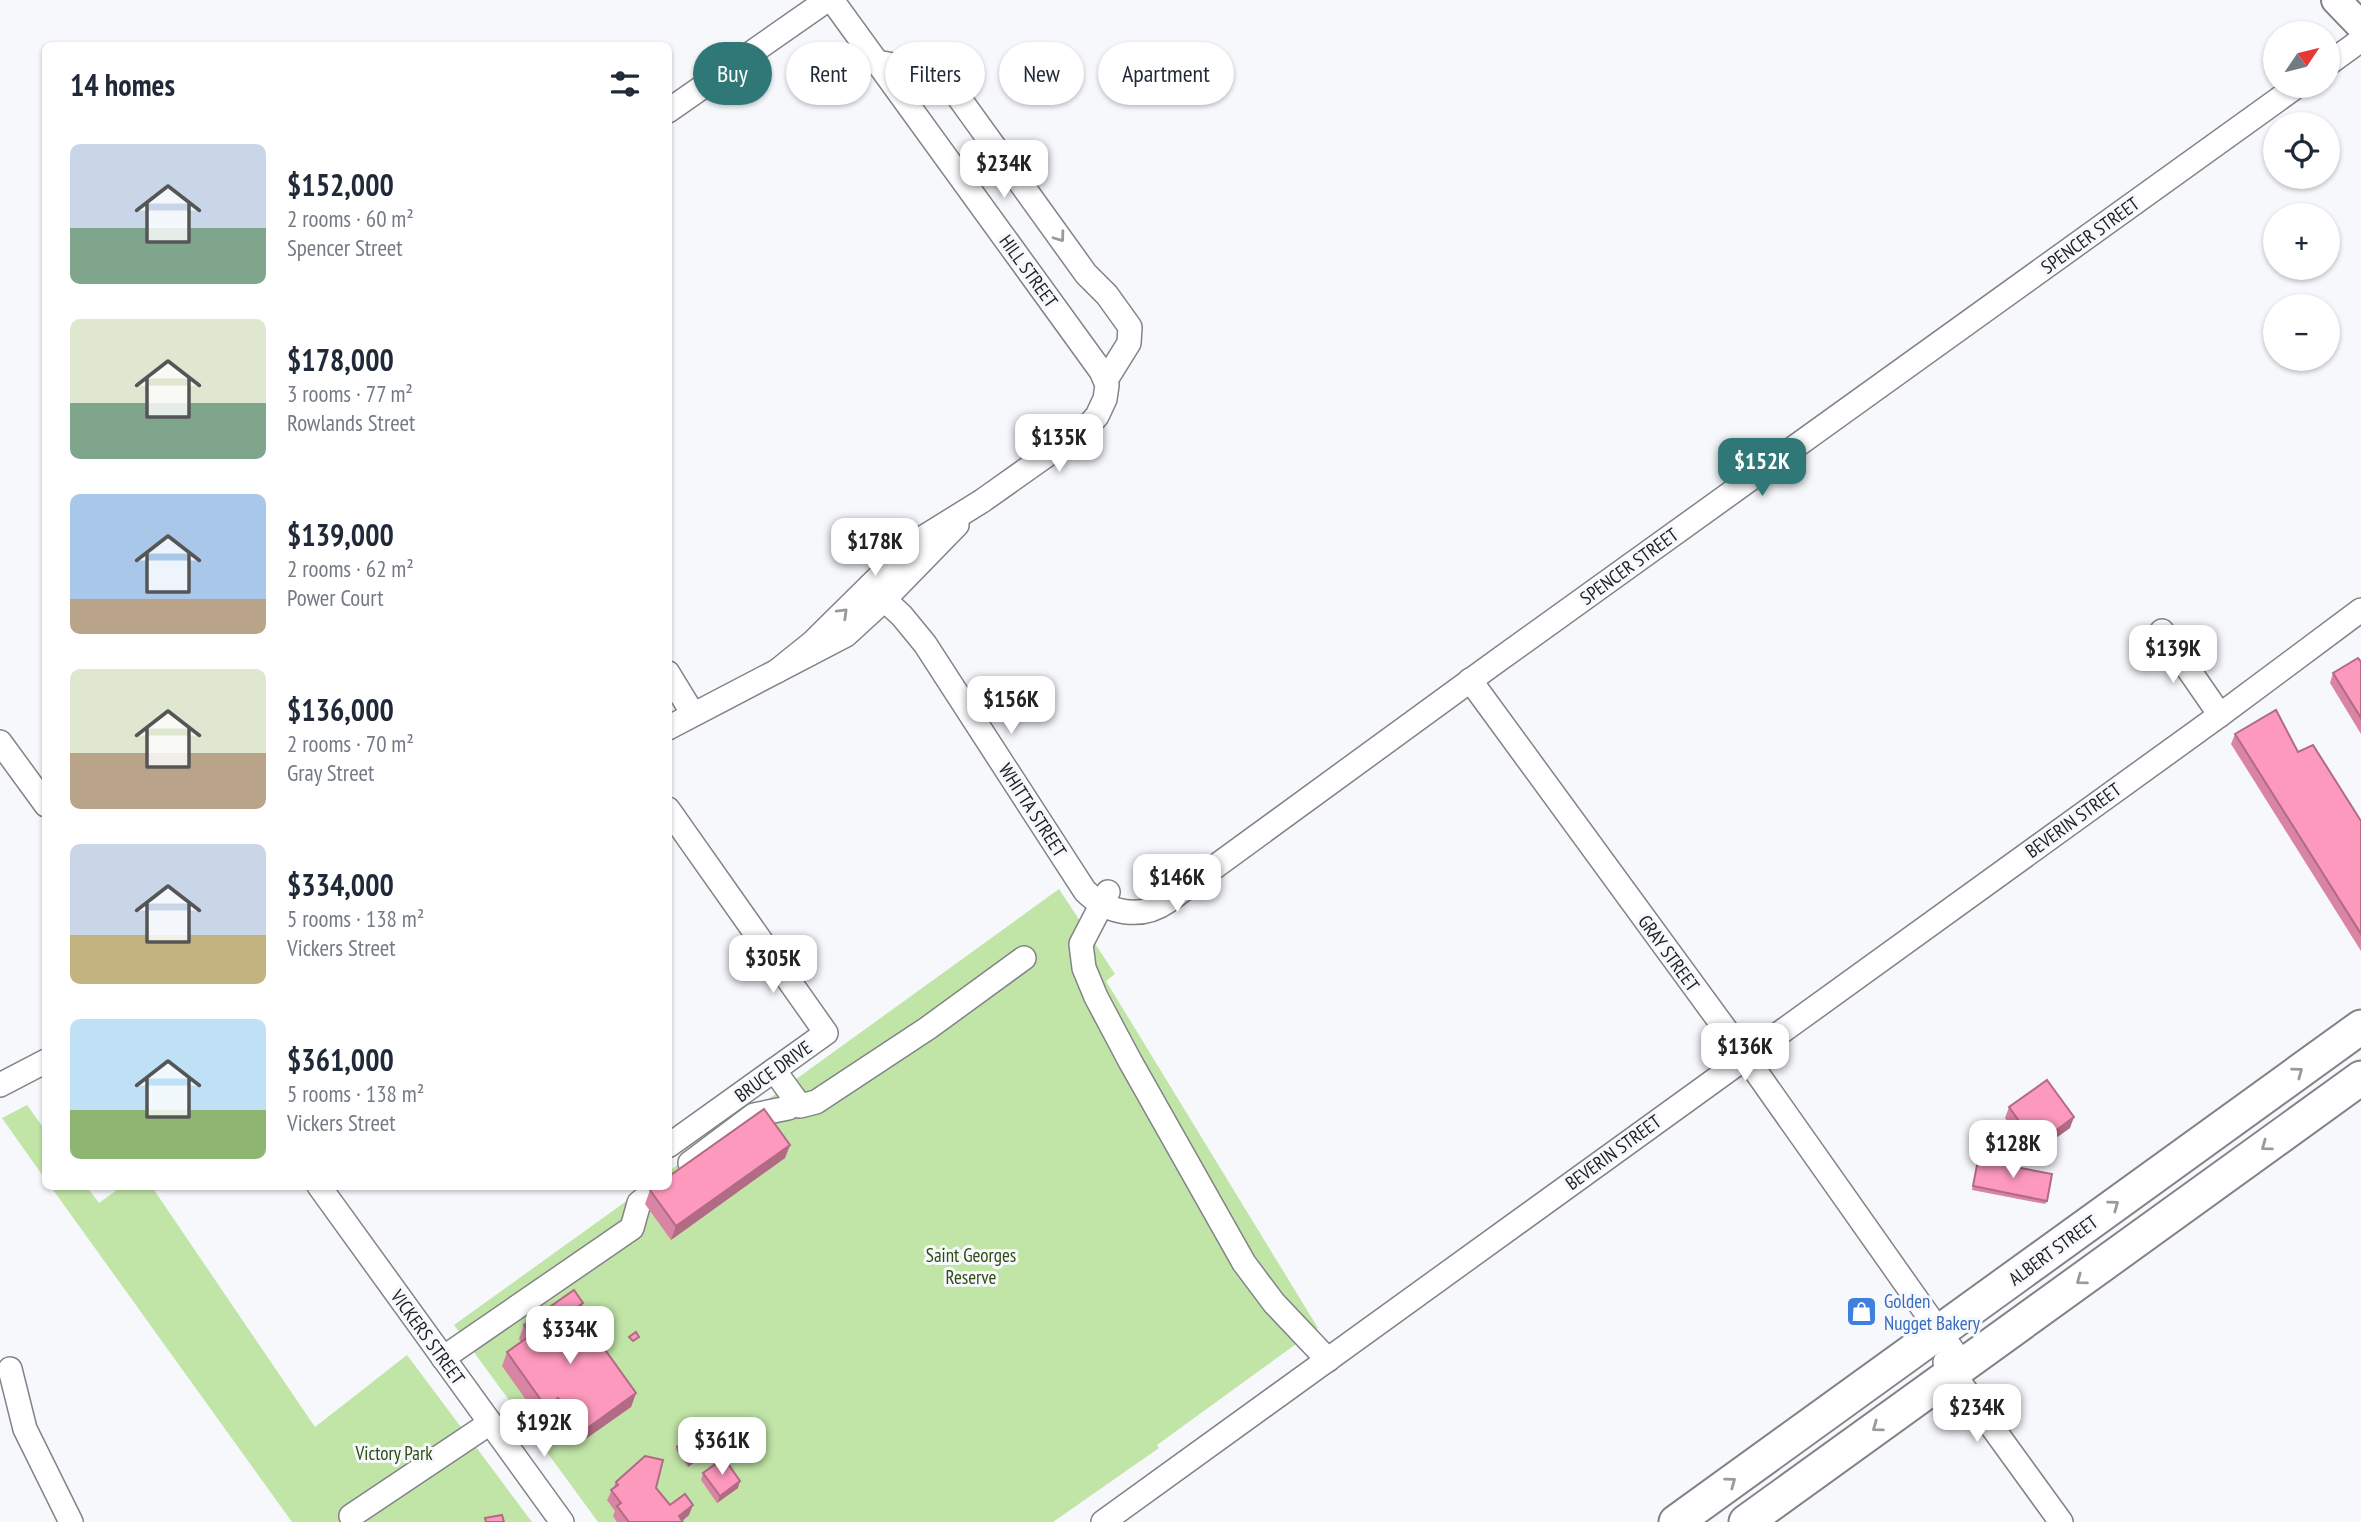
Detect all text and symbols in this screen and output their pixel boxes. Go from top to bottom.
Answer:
north arrow [2263,21,2340,98]
map controls [2263,21,2340,371]
chip: Buy [693,42,772,105]
chip: Rent [786,42,871,105]
chip: Filters [885,42,985,105]
chip: New [999,42,1084,105]
chip: Apartment [1098,42,1234,105]
text: 14 homes [70,65,175,104]
icon: filters [606,65,644,103]
button: locate [2263,112,2340,189]
pin: $234K [955,140,1053,200]
text: $234K [976,148,1032,177]
text: $152,000 [287,165,394,204]
icon: home [126,172,210,256]
street label: SPENCER STREET [2036,191,2144,279]
button: + [2263,203,2340,280]
text: 2 rooms · 60 m² [287,204,414,233]
one-way arrow [1052,229,1064,242]
street label: HILL STREET [995,230,1064,313]
text: Spencer Street [287,233,403,262]
button: − [2263,294,2340,371]
text: $178,000 [287,340,394,379]
icon: home [126,347,210,431]
text: 3 rooms · 77 m² [287,379,413,408]
text: Rowlands Street [287,408,415,437]
pin: $135K [1010,414,1108,474]
text: $135K [1031,422,1087,451]
pin: $152K [1713,438,1811,498]
text: $152K [1734,446,1790,475]
text: $139,000 [287,515,394,554]
pin: $178K [826,518,924,578]
icon: home [126,522,210,606]
street label: SPENCER STREET [1575,522,1683,610]
text: $178K [847,526,903,555]
text: 2 rooms · 62 m² [287,554,414,583]
text: Power Court [287,583,383,612]
one-way arrow [835,609,848,622]
pin: $139K [2124,626,2222,685]
text: $139K [2145,633,2201,662]
pin: $156K [962,676,1060,736]
text: $156K [983,684,1039,713]
text: $136,000 [287,690,394,729]
icon: home [126,697,210,781]
text: 2 rooms · 70 m² [287,729,414,758]
text: Gray Street [287,758,374,787]
street label: WHITTA STREET [994,759,1072,862]
street label: BEVERIN STREET [2020,777,2126,863]
pin: $146K [1128,855,1226,914]
text: $146K [1149,862,1205,891]
text: $334,000 [287,865,394,904]
icon: home [126,872,210,956]
text: 5 rooms · 138 m² [287,904,424,933]
street label: GRAY STREET [1633,910,1705,996]
text: Vickers Street [287,933,396,962]
pin: $305K [724,936,822,995]
text: $305K [745,943,801,972]
pin: $136K [1696,1024,1794,1083]
text: $136K [1717,1031,1773,1060]
street label: BRUCE DRIVE [730,1035,816,1107]
text: $361,000 [287,1040,394,1079]
icon: home [126,1047,210,1131]
one-way arrow [2290,1068,2303,1080]
text: 5 rooms · 138 m² [287,1079,424,1108]
text: Vickers Street [287,1108,396,1137]
street label: BEVERIN STREET [1560,1109,1666,1195]
pin: $128K [1964,1120,2062,1180]
text: $128K [1985,1128,2041,1157]
one-way arrow [2261,1138,2274,1151]
one-way arrow [2106,1201,2119,1214]
street label: ALBERT STREET [2004,1209,2103,1290]
park label: Saint Georges Reserve [926,1243,1016,1289]
one-way arrow [2077,1271,2089,1284]
street label: VICKERS STREET [385,1284,471,1389]
place label: Golden Nugget Bakery [1884,1289,1981,1335]
shop icon: Golden Nugget Bakery [1844,1295,1878,1329]
pin: $334K [521,1306,619,1366]
text: $334K [542,1314,598,1343]
pin: $234K [1928,1384,2026,1444]
text: $234K [1949,1392,2005,1421]
pin: $192K [495,1400,593,1459]
text: $192K [516,1407,572,1436]
pin: $361K [673,1418,771,1477]
one-way arrow [1873,1419,1885,1432]
text: $361K [694,1425,750,1454]
park label: Victory Park [354,1441,433,1465]
one-way arrow [1723,1478,1736,1490]

